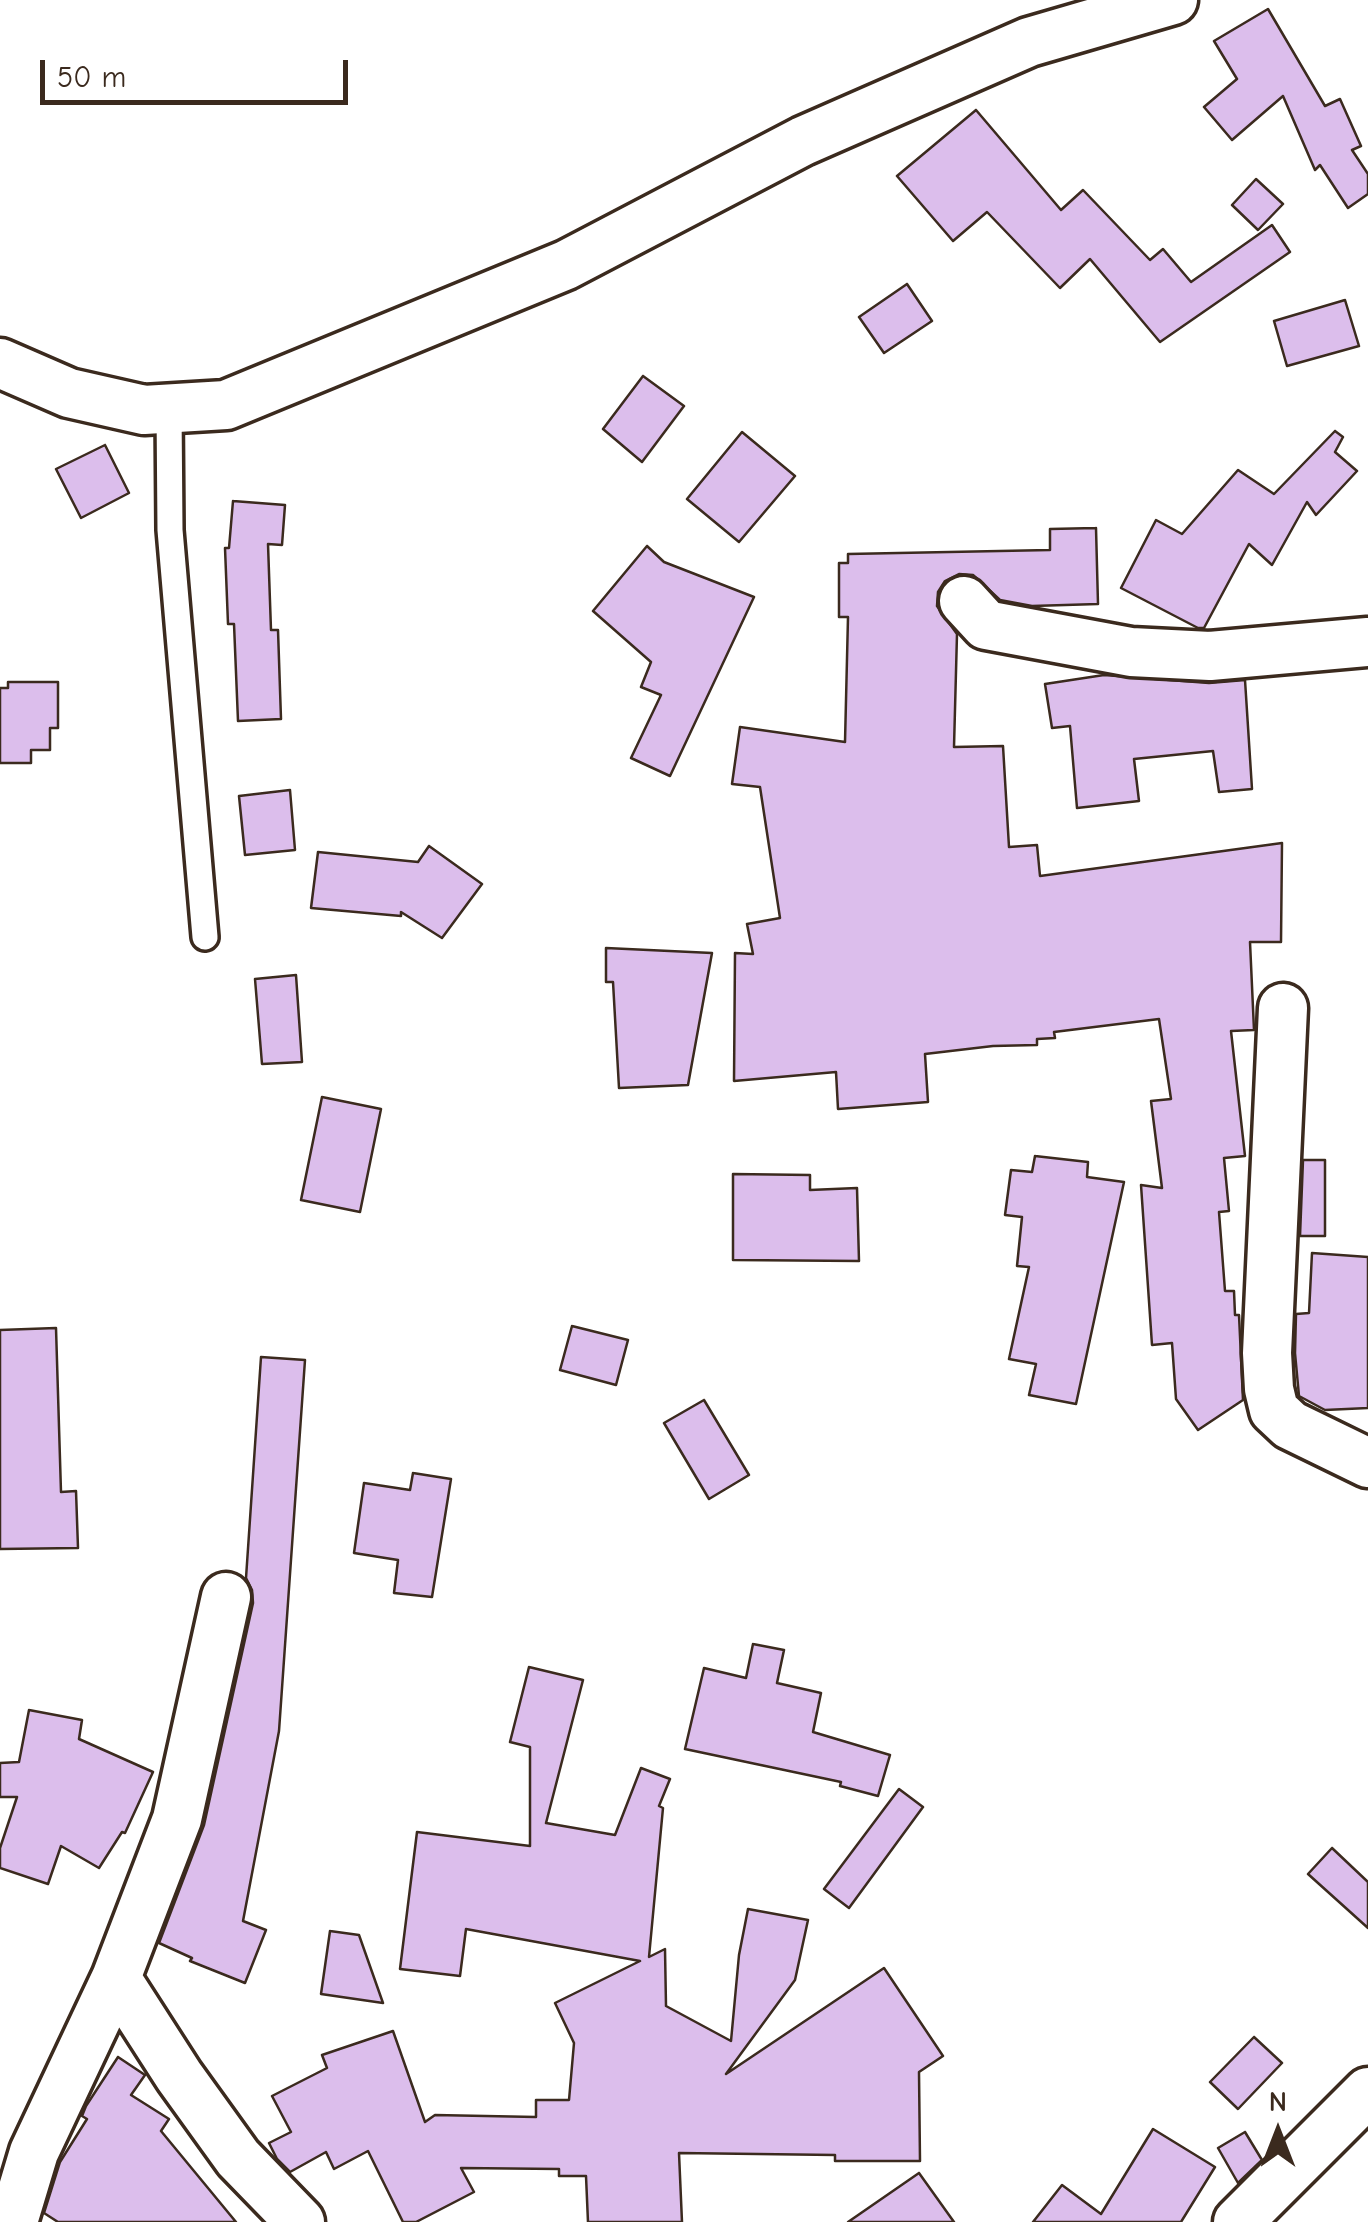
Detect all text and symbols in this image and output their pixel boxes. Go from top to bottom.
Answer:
scale bar [45,40,352,102]
text: 50 m [57,60,126,95]
north arrow [1228,2082,1328,2182]
text: N [1269,2086,1287,2118]

